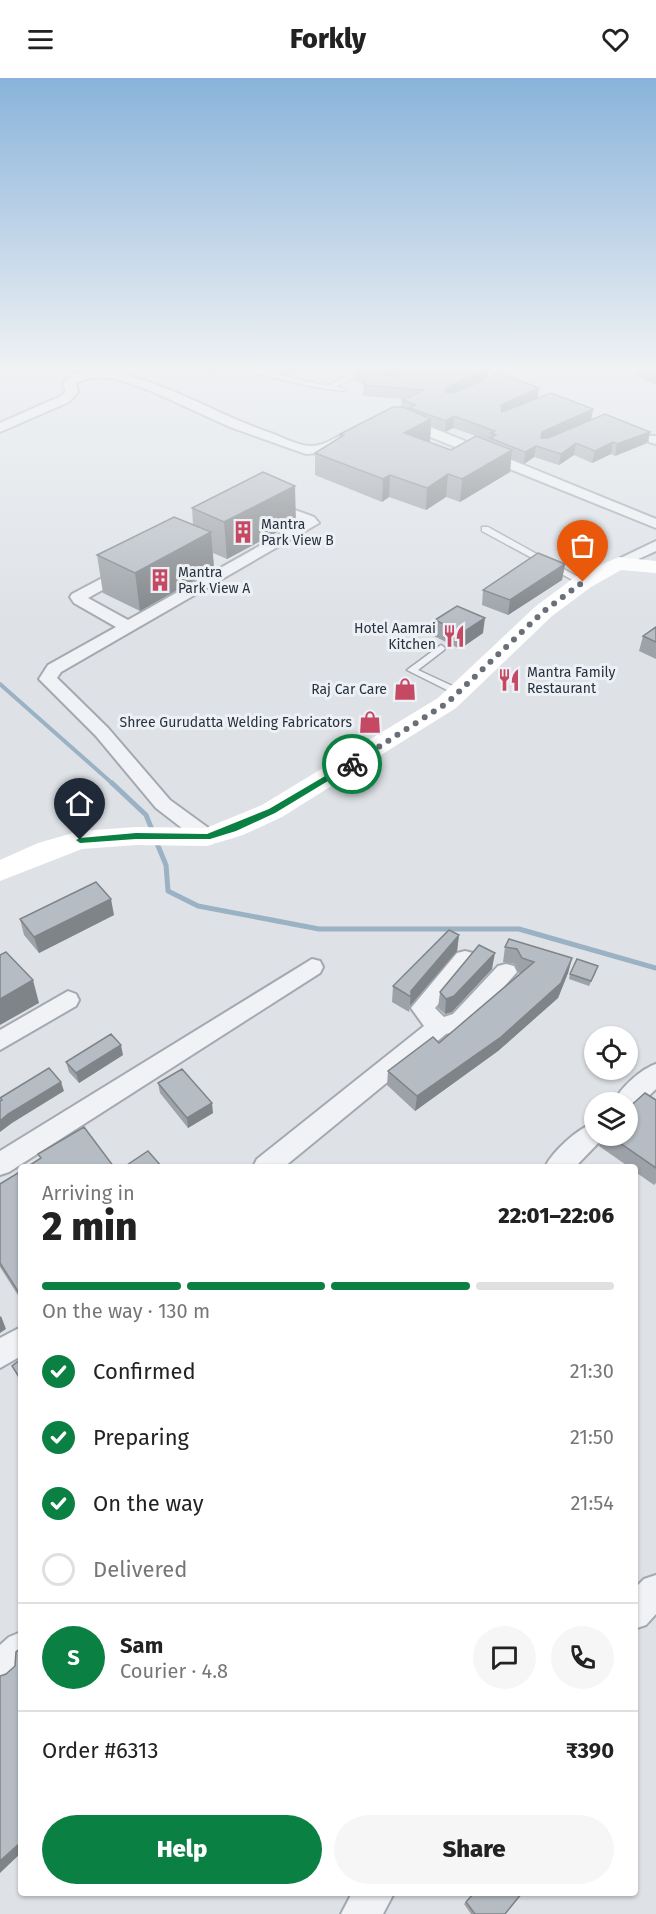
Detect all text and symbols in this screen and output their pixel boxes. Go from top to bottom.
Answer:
icon: menu [24,23,57,56]
text: Forkly [290,23,366,55]
icon: heart [599,23,632,56]
place label: Mantra Park View B [261,516,334,549]
building icon: Mantra Park View B [230,519,256,545]
pin [557,520,608,582]
icon: bag [566,529,599,562]
place label: Mantra Park View A [178,564,250,597]
building icon: Mantra Park View A [147,567,173,593]
place label: Hotel Aamrai Kitchen [354,620,436,653]
restaurant icon: Hotel Aamrai Kitchen [441,623,467,649]
place label: Mantra Family Restaurant [527,664,616,697]
restaurant icon: Mantra Family Restaurant [496,667,522,693]
shop icon: Raj Car Care [392,676,418,702]
place label: Raj Car Care [311,681,387,698]
shop icon: Shree Gurudatta Welding Fabricators [357,709,383,735]
place label: Shree Gurudatta Welding Fabricators [120,714,352,731]
courier [322,734,382,794]
icon: bike [336,748,369,781]
pin [54,778,105,840]
icon: home [63,787,96,820]
map controls [584,1026,638,1146]
button: locate [584,1026,638,1080]
button: layers [584,1092,638,1146]
text: Arriving in [42,1181,135,1205]
text: 22:01–22:06 [498,1202,614,1229]
text: 2 min [42,1204,138,1250]
text: On the way · 130 m [42,1299,210,1323]
icon: check [42,1355,75,1388]
text: Confirmed [93,1358,196,1385]
text: 21:30 [570,1359,614,1383]
icon: check [42,1421,75,1454]
text: Preparing [93,1424,189,1451]
text: 21:50 [570,1425,614,1449]
icon: check [42,1487,75,1520]
text: On the way [93,1490,204,1517]
text: 21:54 [570,1491,614,1515]
text: Delivered [93,1556,188,1583]
button: chat [473,1626,536,1689]
button: phone [551,1626,614,1689]
text: Sam [120,1632,163,1659]
text: S [67,1644,80,1671]
text: Courier · 4.8 [120,1659,228,1683]
text: Order #6313 [42,1737,158,1764]
text: ₹390 [566,1737,614,1764]
button: Help [42,1815,322,1884]
button: Share [334,1815,614,1884]

